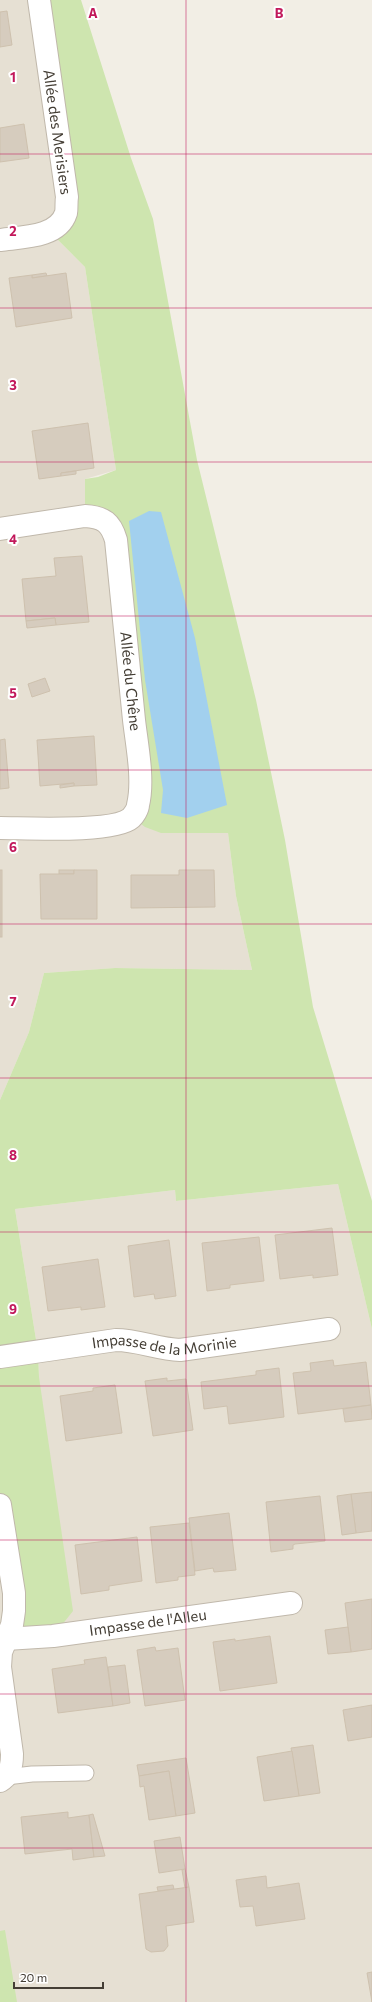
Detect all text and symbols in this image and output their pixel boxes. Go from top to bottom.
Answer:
text: A [88,5,98,21]
text: B [275,5,284,21]
street label: Allée des Merisiers [40,68,76,196]
text: 1 [10,69,16,85]
text: 2 [9,223,17,239]
text: 3 [9,377,17,393]
text: 4 [9,531,17,547]
street label: Allée du Chêne [117,631,145,732]
text: 5 [9,685,17,701]
text: 6 [9,839,17,855]
text: 7 [9,993,17,1009]
text: 8 [9,1147,17,1163]
text: 9 [9,1301,17,1317]
street label: Impasse de la Morinie [91,1330,238,1358]
street label: Impasse de l'Alleu [88,1605,208,1639]
scale bar [14,1964,103,1990]
text: 20 m [20,1970,47,1984]

